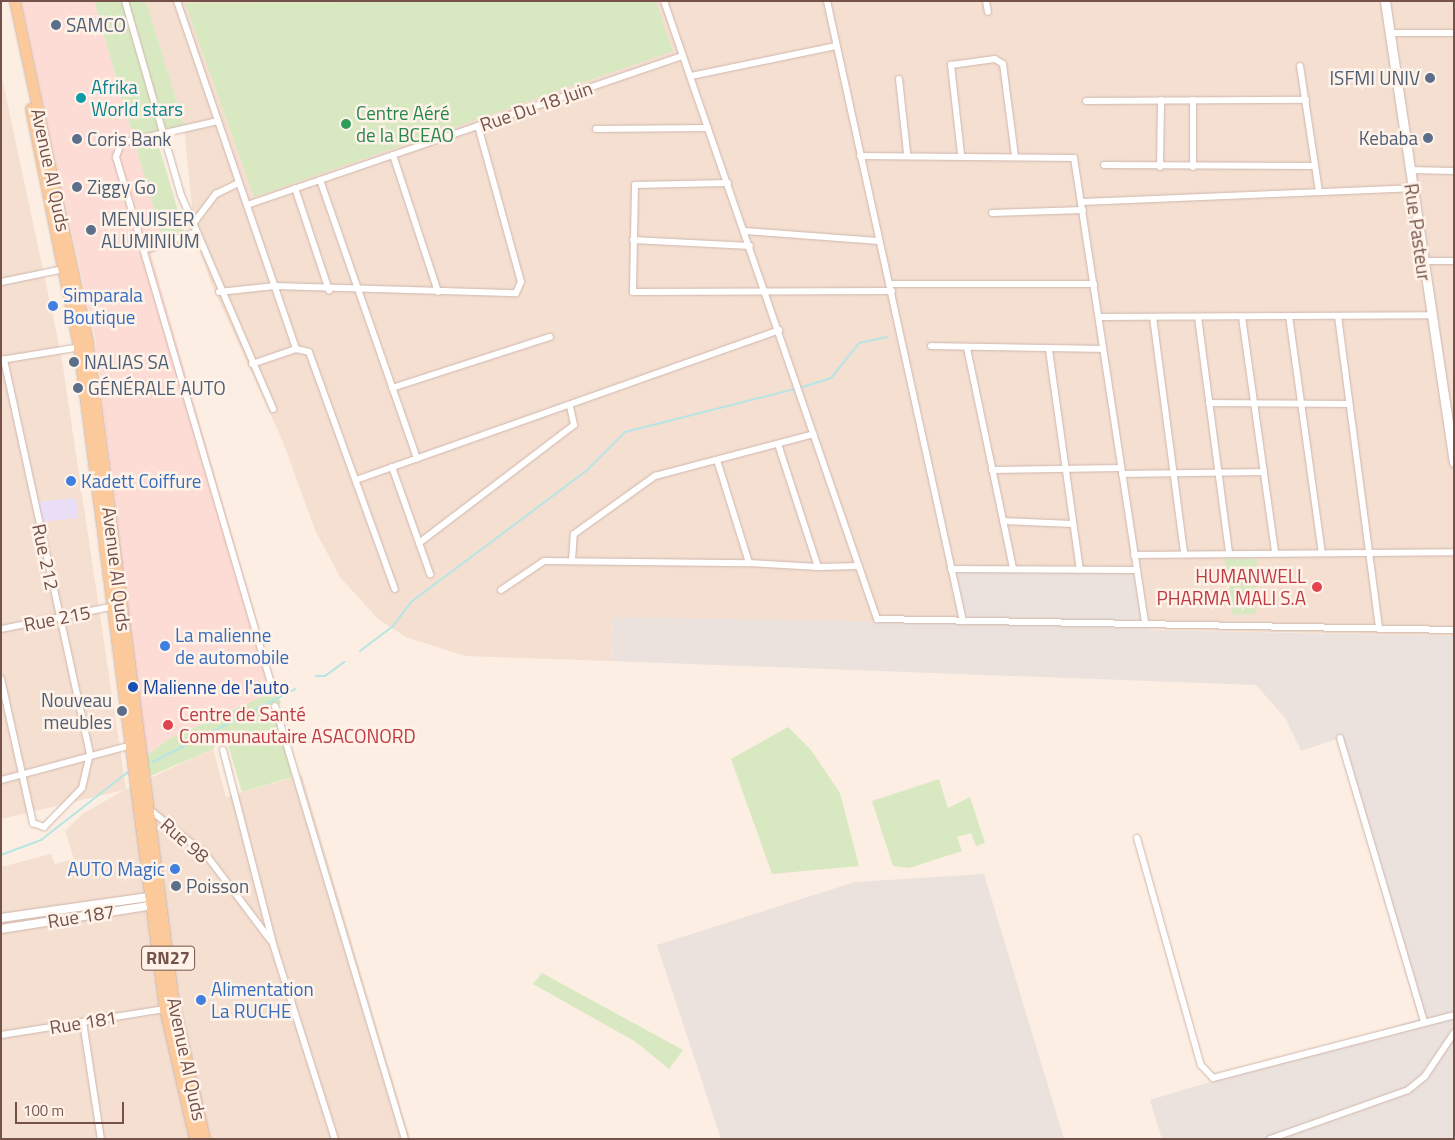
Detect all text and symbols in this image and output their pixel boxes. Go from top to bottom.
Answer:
place label: SAMCO [66,14,126,36]
marker: SAMCO [50,19,62,31]
place label: ISFMI UNIV [1329,67,1420,89]
marker: ISFMI UNIV [1424,72,1436,84]
place label: Afrika World stars [91,76,183,120]
street label: Rue Du 18 Juin [477,76,595,136]
marker: Afrika World stars [75,92,87,104]
place label: Centre Aéré de la BCEAO [356,102,454,146]
street label: Avenue Al Quds [27,106,75,234]
marker: Centre Aéré de la BCEAO [340,118,352,130]
place label: Kebaba [1359,127,1418,149]
place label: Coris Bank [87,128,171,150]
marker: Kebaba [1422,132,1434,144]
marker: Coris Bank [71,133,83,145]
place label: Ziggy Go [87,176,156,198]
marker: Ziggy Go [71,181,83,193]
street label: Rue Pasteur [1400,182,1436,282]
place label: MENUISIER ALUMINIUM [101,208,200,252]
marker: MENUISIER ALUMINIUM [85,224,97,236]
place label: Simparala Boutique [63,284,143,328]
marker: Simparala Boutique [47,300,59,312]
place label: NALIAS SA [84,351,169,373]
marker: NALIAS SA [68,356,80,368]
place label: GÉNÉRALE AUTO [88,377,226,399]
marker: GÉNÉRALE AUTO [72,382,84,394]
place label: Kadett Coiffure [81,470,201,492]
marker: Kadett Coiffure [65,475,77,487]
street label: Avenue Al Quds [98,506,136,632]
street label: Rue 212 [28,522,64,592]
place label: HUMANWELL PHARMA MALI S.A [1156,565,1306,609]
marker: HUMANWELL PHARMA MALI S.A [1310,580,1324,594]
street label: Rue 215 [22,600,92,636]
place label: La malienne de automobile [175,624,289,668]
marker: La malienne de automobile [159,640,171,652]
place label: Malienne de l'auto [143,676,289,698]
marker: Malienne de l'auto [127,681,139,693]
place label: Nouveau meubles [41,689,112,733]
place label: Centre de Santé Communautaire ASACONORD [179,703,416,747]
marker: Nouveau meubles [116,705,128,717]
marker: Centre de Santé Communautaire ASACONORD [161,718,175,732]
street label: Rue 98 [156,813,214,867]
place label: AUTO Magic [68,858,165,880]
marker: AUTO Magic [169,863,181,875]
place label: Poisson [186,875,249,897]
marker: Poisson [170,880,182,892]
street label: Rue 187 [46,899,116,933]
road number: RN27 [140,942,196,974]
place label: Alimentation La RUCHE [211,978,314,1022]
marker: Alimentation La RUCHE [195,994,207,1006]
street label: Avenue Al Quds [163,995,211,1123]
street label: Rue 181 [48,1005,118,1039]
scale bar [18,1092,126,1124]
text: 100 m [23,1099,64,1122]

